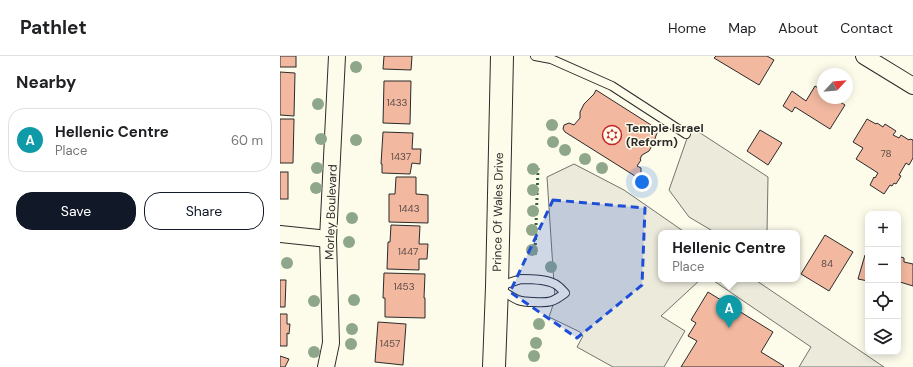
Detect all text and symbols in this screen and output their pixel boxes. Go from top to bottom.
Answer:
text: Pathlet [20,15,87,40]
text: Home [668,19,706,37]
text: Map [728,19,756,37]
text: About [778,19,818,37]
text: Contact [840,19,893,37]
north arrow [817,68,853,104]
text: Nearby [16,71,76,93]
house number: 1433 [386,96,408,109]
place label: Temple Israel (Reform) [626,120,704,150]
text: Hellenic Centre [55,122,169,142]
synagogue icon: Temple Israel (Reform) [601,124,623,146]
text: A [25,132,35,149]
text: 60 m [231,132,263,149]
text: Place [55,142,87,159]
house number: 78 [880,147,892,160]
house number: 1437 [391,150,411,163]
street label: Prince Of Wales Drive [489,152,507,272]
street label: Morley Boulevard [321,164,341,260]
your location [632,172,652,192]
button: Save [16,192,136,230]
button: Share [144,192,264,230]
house number: 1443 [398,202,420,215]
map controls [865,211,901,355]
button: + [865,211,901,247]
popup [658,230,800,282]
text: Hellenic Centre [672,238,786,258]
house number: 1447 [398,245,418,258]
button: − [865,247,901,283]
house number: 84 [821,257,833,270]
text: Place [672,258,705,275]
house number: 1453 [393,280,415,293]
button: locate [865,283,901,319]
pin: A [716,295,742,328]
button: layers [865,319,901,355]
house number: 1457 [380,337,400,350]

